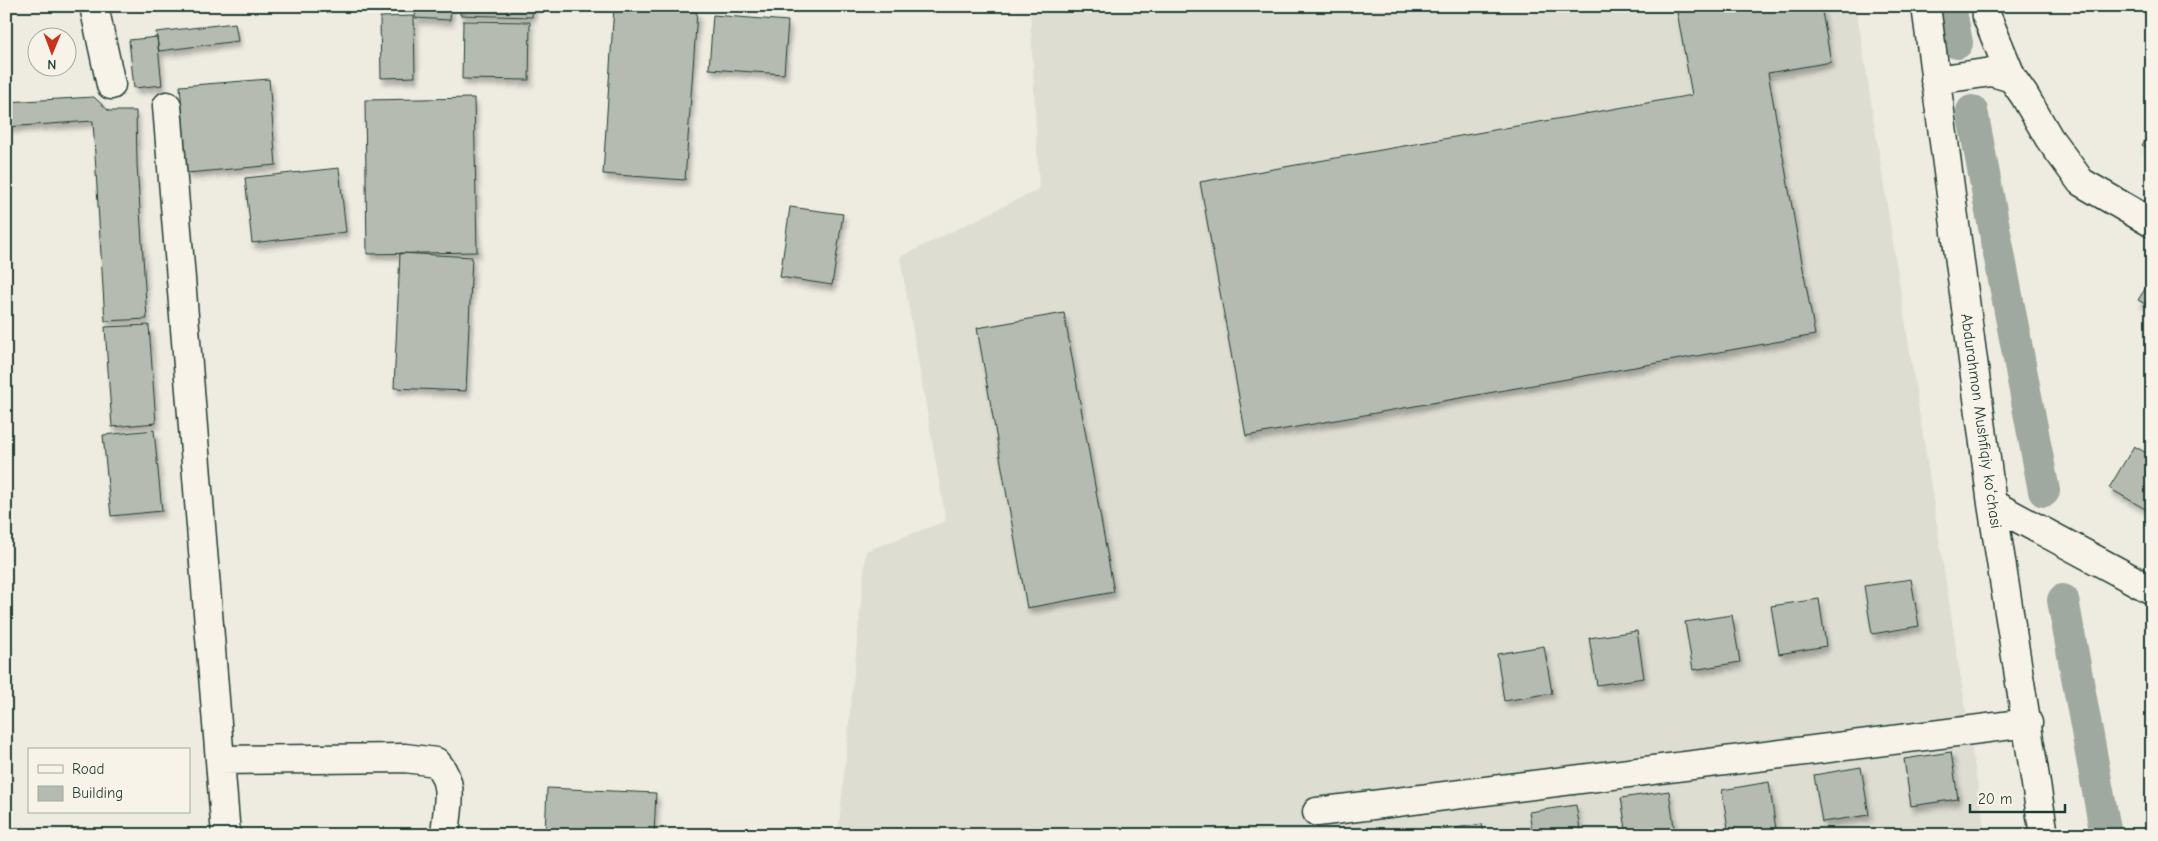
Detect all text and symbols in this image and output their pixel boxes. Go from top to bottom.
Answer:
north arrow [28,28,78,78]
text: N [47,56,56,73]
street label: Abdurahmon Mushfiqiy koʻchasi [1957,312,2005,530]
legend [28,748,190,814]
text: Road [72,760,104,778]
scale bar [1970,781,2066,813]
text: Building [72,784,123,802]
text: 20 m [1978,790,2012,808]

